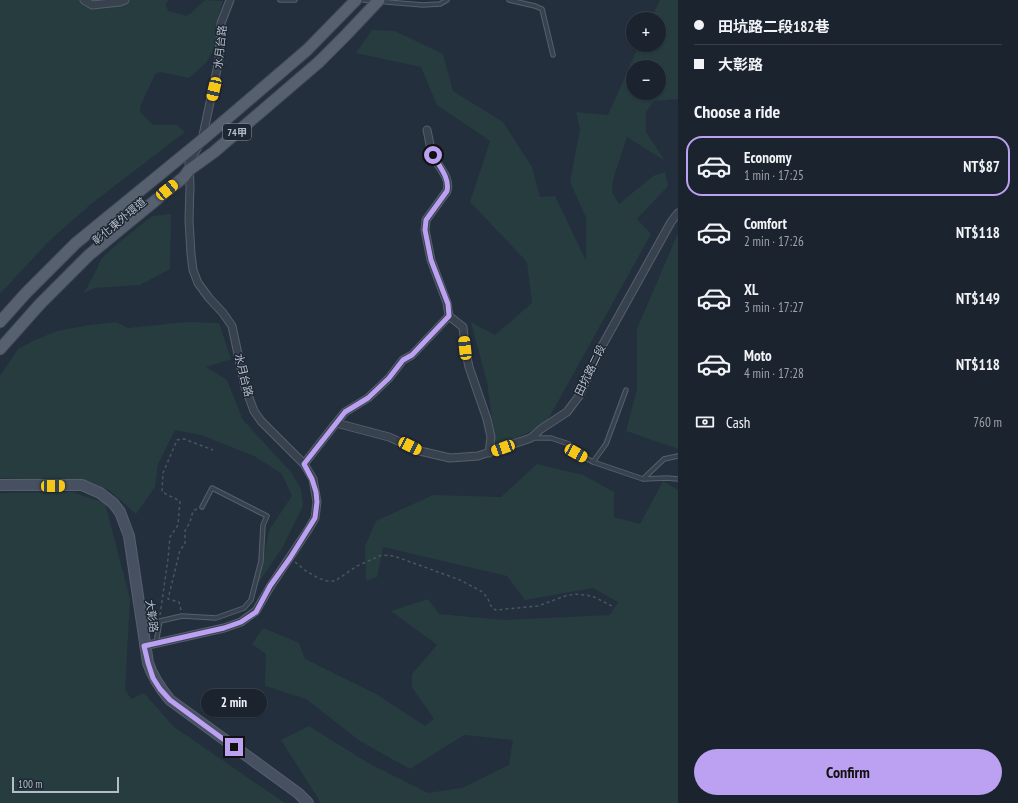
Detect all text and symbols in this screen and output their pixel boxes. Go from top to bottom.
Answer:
map controls [626,12,666,100]
button: + [626,12,666,52]
text: 田坑路二段182巷 [718,17,830,36]
street label: 水月台路 [211,24,229,70]
text: 大彰路 [718,55,763,74]
button: − [626,60,666,100]
car [205,76,223,102]
text: Choose a ride [694,100,780,123]
road number: 74甲 [223,124,251,140]
route start [424,146,442,164]
icon: car [696,148,732,184]
text: Economy [744,148,792,167]
text: NT$87 [963,157,1000,176]
text: 1 min · 17:25 [744,167,804,184]
car [154,178,180,202]
street label: 彰化東外環道 [89,194,149,248]
icon: car [696,214,732,250]
text: Comfort [744,214,787,233]
text: NT$118 [956,223,1000,242]
text: 2 min · 17:26 [744,233,804,250]
icon: car [696,280,732,316]
text: XL [744,280,758,299]
text: NT$149 [956,289,1000,308]
text: 3 min · 17:27 [744,299,804,316]
car [458,335,472,361]
street label: 田坑路二段 [572,342,608,398]
icon: car [696,346,732,382]
text: Moto [744,346,772,365]
street label: 水月台路 [232,352,256,398]
text: NT$118 [956,355,1000,374]
text: 4 min · 17:28 [744,365,804,382]
icon: cash [694,411,716,433]
text: Cash [726,413,750,432]
text: 760 m [973,414,1002,431]
car [397,435,423,457]
car [490,438,516,458]
car [563,442,589,464]
car [41,480,65,492]
street label: 大彰路 [143,599,161,633]
callout: 2 min [201,689,267,717]
text: 2 min [221,694,247,711]
route end [225,738,243,756]
button: Confirm [694,749,1002,795]
scale bar [12,775,119,794]
text: 100 m [18,777,42,791]

